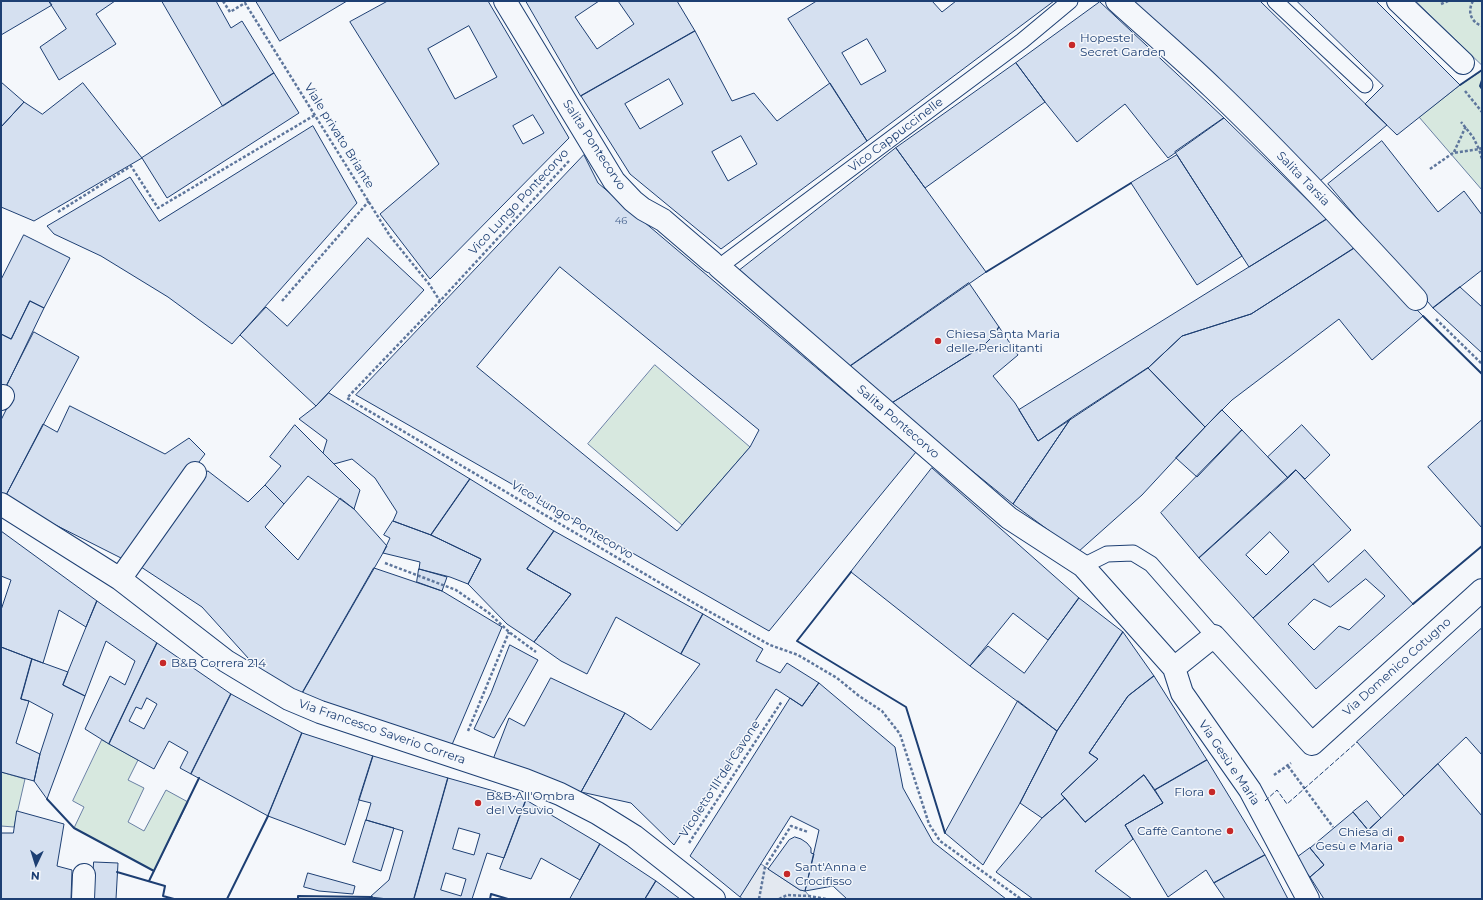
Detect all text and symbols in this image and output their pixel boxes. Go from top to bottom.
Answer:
place label: Hopestel Secret Garden [1080,31,1166,59]
marker: Hopestel Secret Garden [1067,40,1077,50]
street label: Viale privato Briante [301,81,377,191]
street label: Vico Cappuccinelle [846,95,946,175]
street label: Salita Pontecorvo [559,97,629,193]
street label: Vico Lungo Pontecorvo [466,146,572,258]
street label: Salita Tarsia [1273,149,1333,209]
house number: 46 [615,215,627,227]
place label: Chiesa Santa Maria delle Periclitanti [946,327,1060,355]
marker: Chiesa Santa Maria delle Periclitanti [933,336,943,346]
street label: Salita Pontecorvo [854,382,942,462]
street label: Vico Lungo Pontecorvo [508,478,636,562]
street label: Via Domenico Cotugno [1340,615,1454,719]
place label: B&B Correra 214 [171,656,266,670]
marker: B&B Correra 214 [158,658,168,668]
street label: Via Francesco Saverio Correra [296,697,468,767]
street label: Vicoletto III del Cavone [677,718,763,840]
street label: Via Gesù e Maria [1195,718,1263,808]
place label: Flora [1174,785,1204,799]
marker: Flora [1207,787,1217,797]
place label: B&B All'Ombra del Vesuvio [486,789,575,817]
marker: B&B All'Ombra del Vesuvio [473,798,483,808]
place label: Caffè Cantone [1137,824,1222,838]
place label: Chiesa di Gesù e Maria [1315,825,1393,853]
marker: Caffè Cantone [1225,826,1235,836]
marker: Chiesa di Gesù e Maria [1396,834,1406,844]
north arrow [16,844,56,884]
place label: Sant'Anna e Crocifisso [795,860,867,888]
text: N [30,869,40,883]
marker: Sant'Anna e Crocifisso [782,869,792,879]

